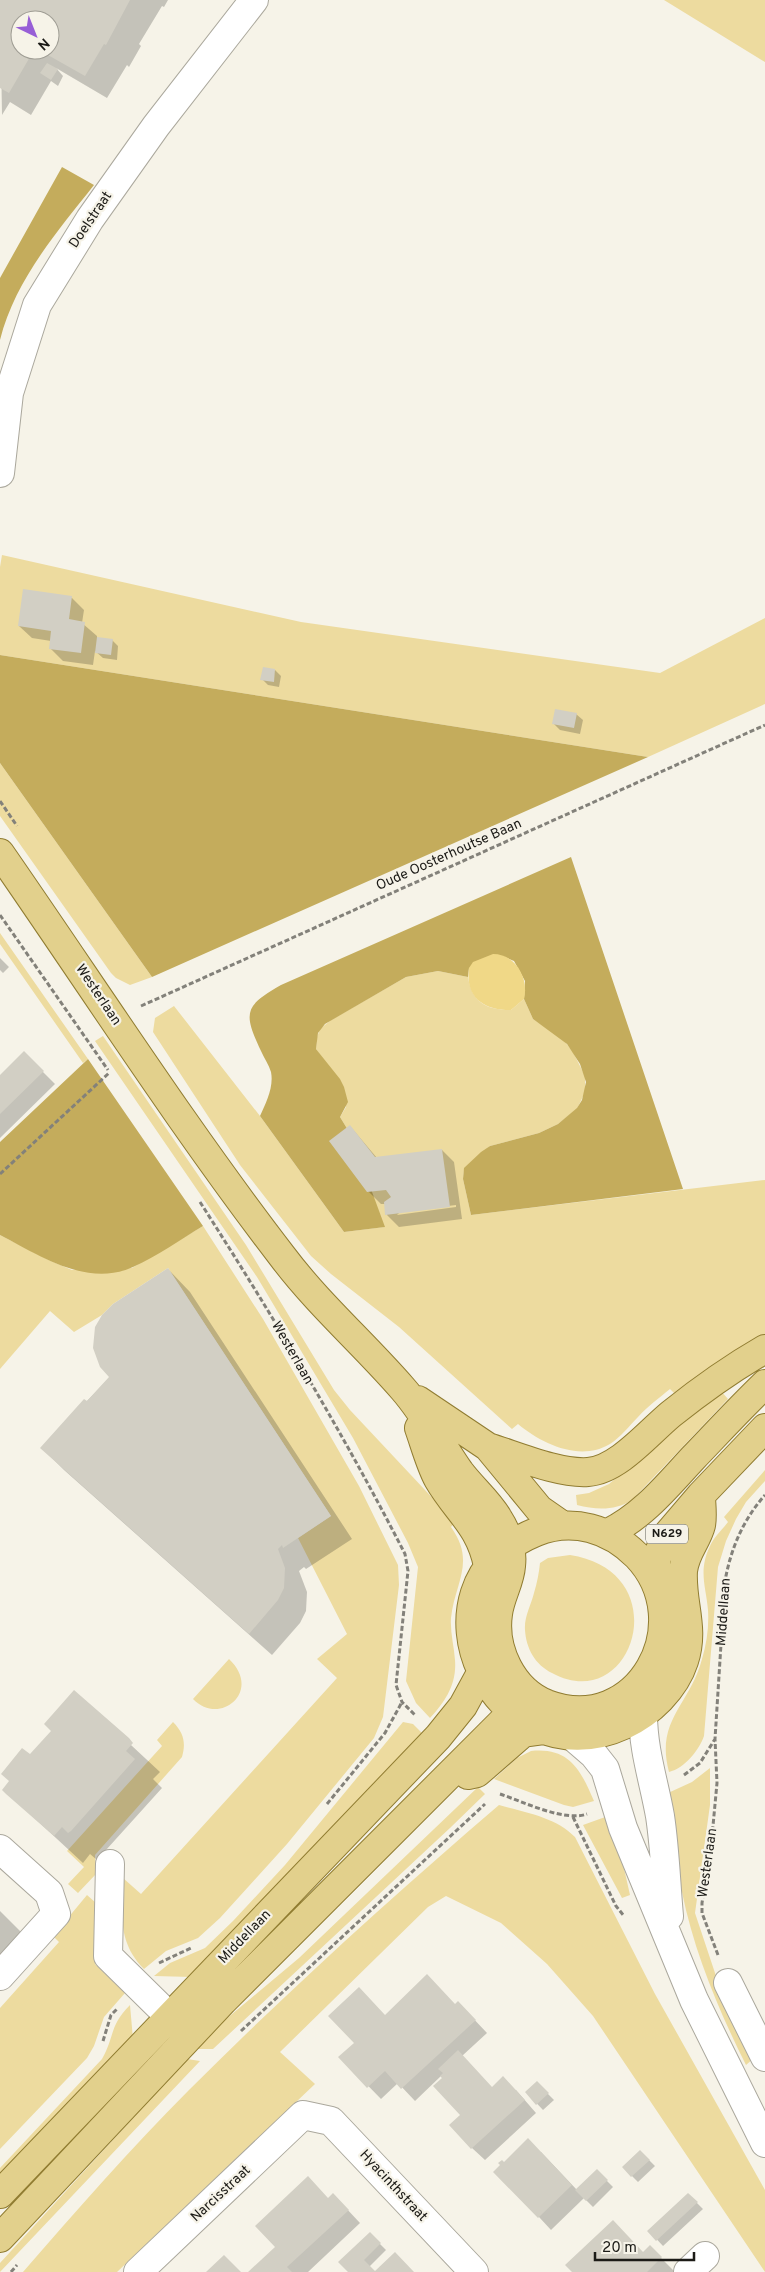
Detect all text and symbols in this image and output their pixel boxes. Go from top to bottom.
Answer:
north arrow [10,10,60,60]
text: N [33,34,52,53]
street label: Doelstraat [66,188,116,252]
street label: Oude Oosterhoutse Baan [374,815,524,895]
street label: Westerlaan [71,961,125,1029]
street label: Westerlaan [267,1318,317,1388]
road number: N629 [646,1525,688,1544]
street label: Middellaan [713,1577,735,1647]
street label: Westerlaan [695,1827,721,1899]
street label: Middellaan [215,1907,275,1967]
street label: Hyacinthstraat [355,2147,431,2225]
street label: Narcisstraat [188,2162,254,2226]
scale bar [595,2230,694,2262]
text: 20 m [602,2239,637,2258]

